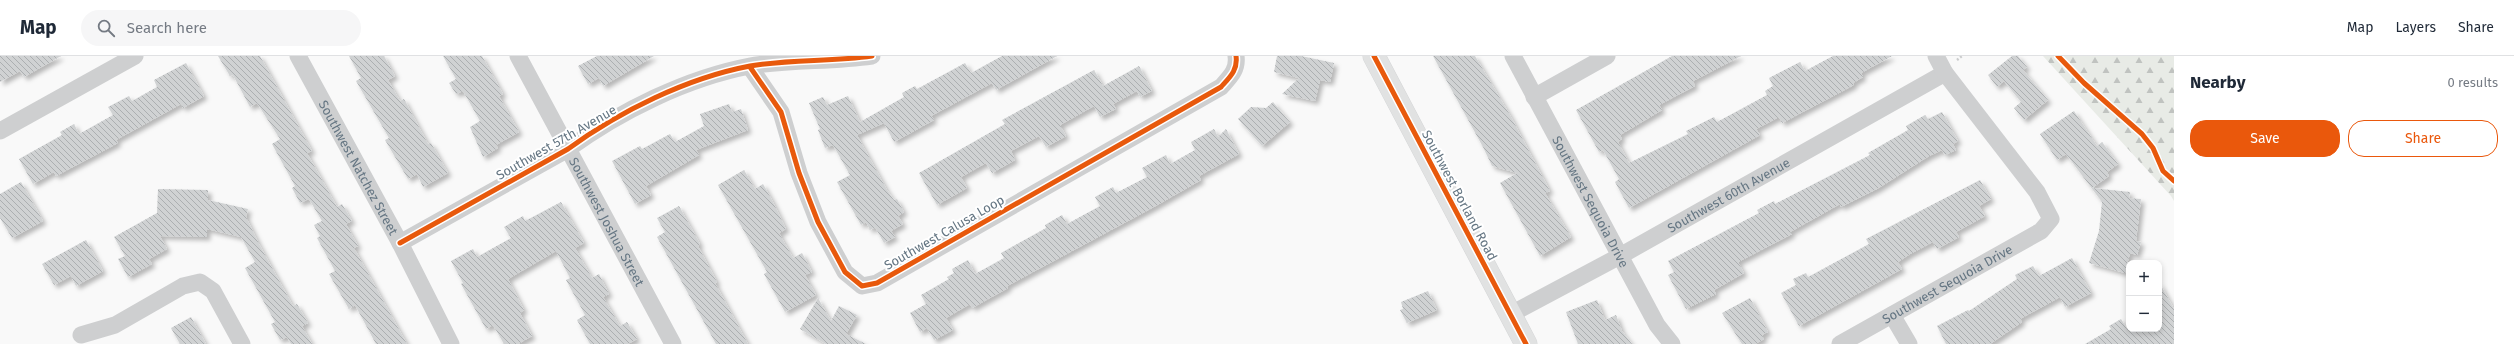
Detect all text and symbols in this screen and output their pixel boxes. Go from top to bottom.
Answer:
search box [81,10,361,46]
text: Map [20,16,57,39]
icon: search [95,17,117,39]
text: Search here [127,19,207,37]
text: Map [2347,19,2373,36]
text: Layers [2395,19,2436,36]
text: Share [2458,19,2494,36]
text: Nearby [2190,72,2245,93]
text: 0 results [2447,75,2498,90]
street label: Southwest Natchez Street [316,98,401,238]
street label: Southwest 57th Avenue [494,102,619,183]
button: Save [2190,120,2340,157]
button: Share [2348,120,2498,157]
street label: Southwest Borland Road [1419,128,1500,263]
street label: Southwest Sequoia Drive [1549,133,1632,270]
street label: Southwest Joshua Street [566,155,648,289]
street label: Southwest 60th Avenue [1665,155,1793,236]
street label: Southwest Calusa Loop [882,192,1007,273]
street label: Southwest Sequoia Drive [1880,242,2015,327]
map controls [2126,260,2162,332]
button: + [2126,260,2162,296]
button: − [2126,296,2162,332]

